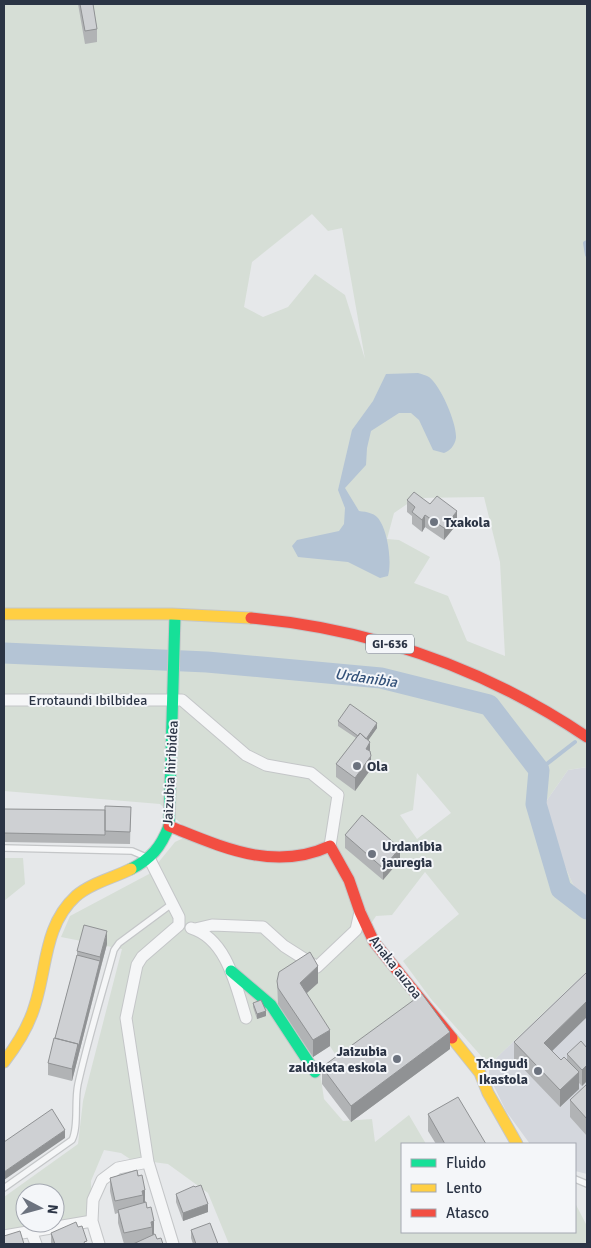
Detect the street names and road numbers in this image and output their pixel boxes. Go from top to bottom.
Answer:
road number: GI-636 [366,634,414,654]
street label: Errotaundi Ibilbidea [29,692,147,709]
street label: Jaizubia hiribidea [159,720,182,826]
street label: Anaka auzoa [366,932,426,1002]

